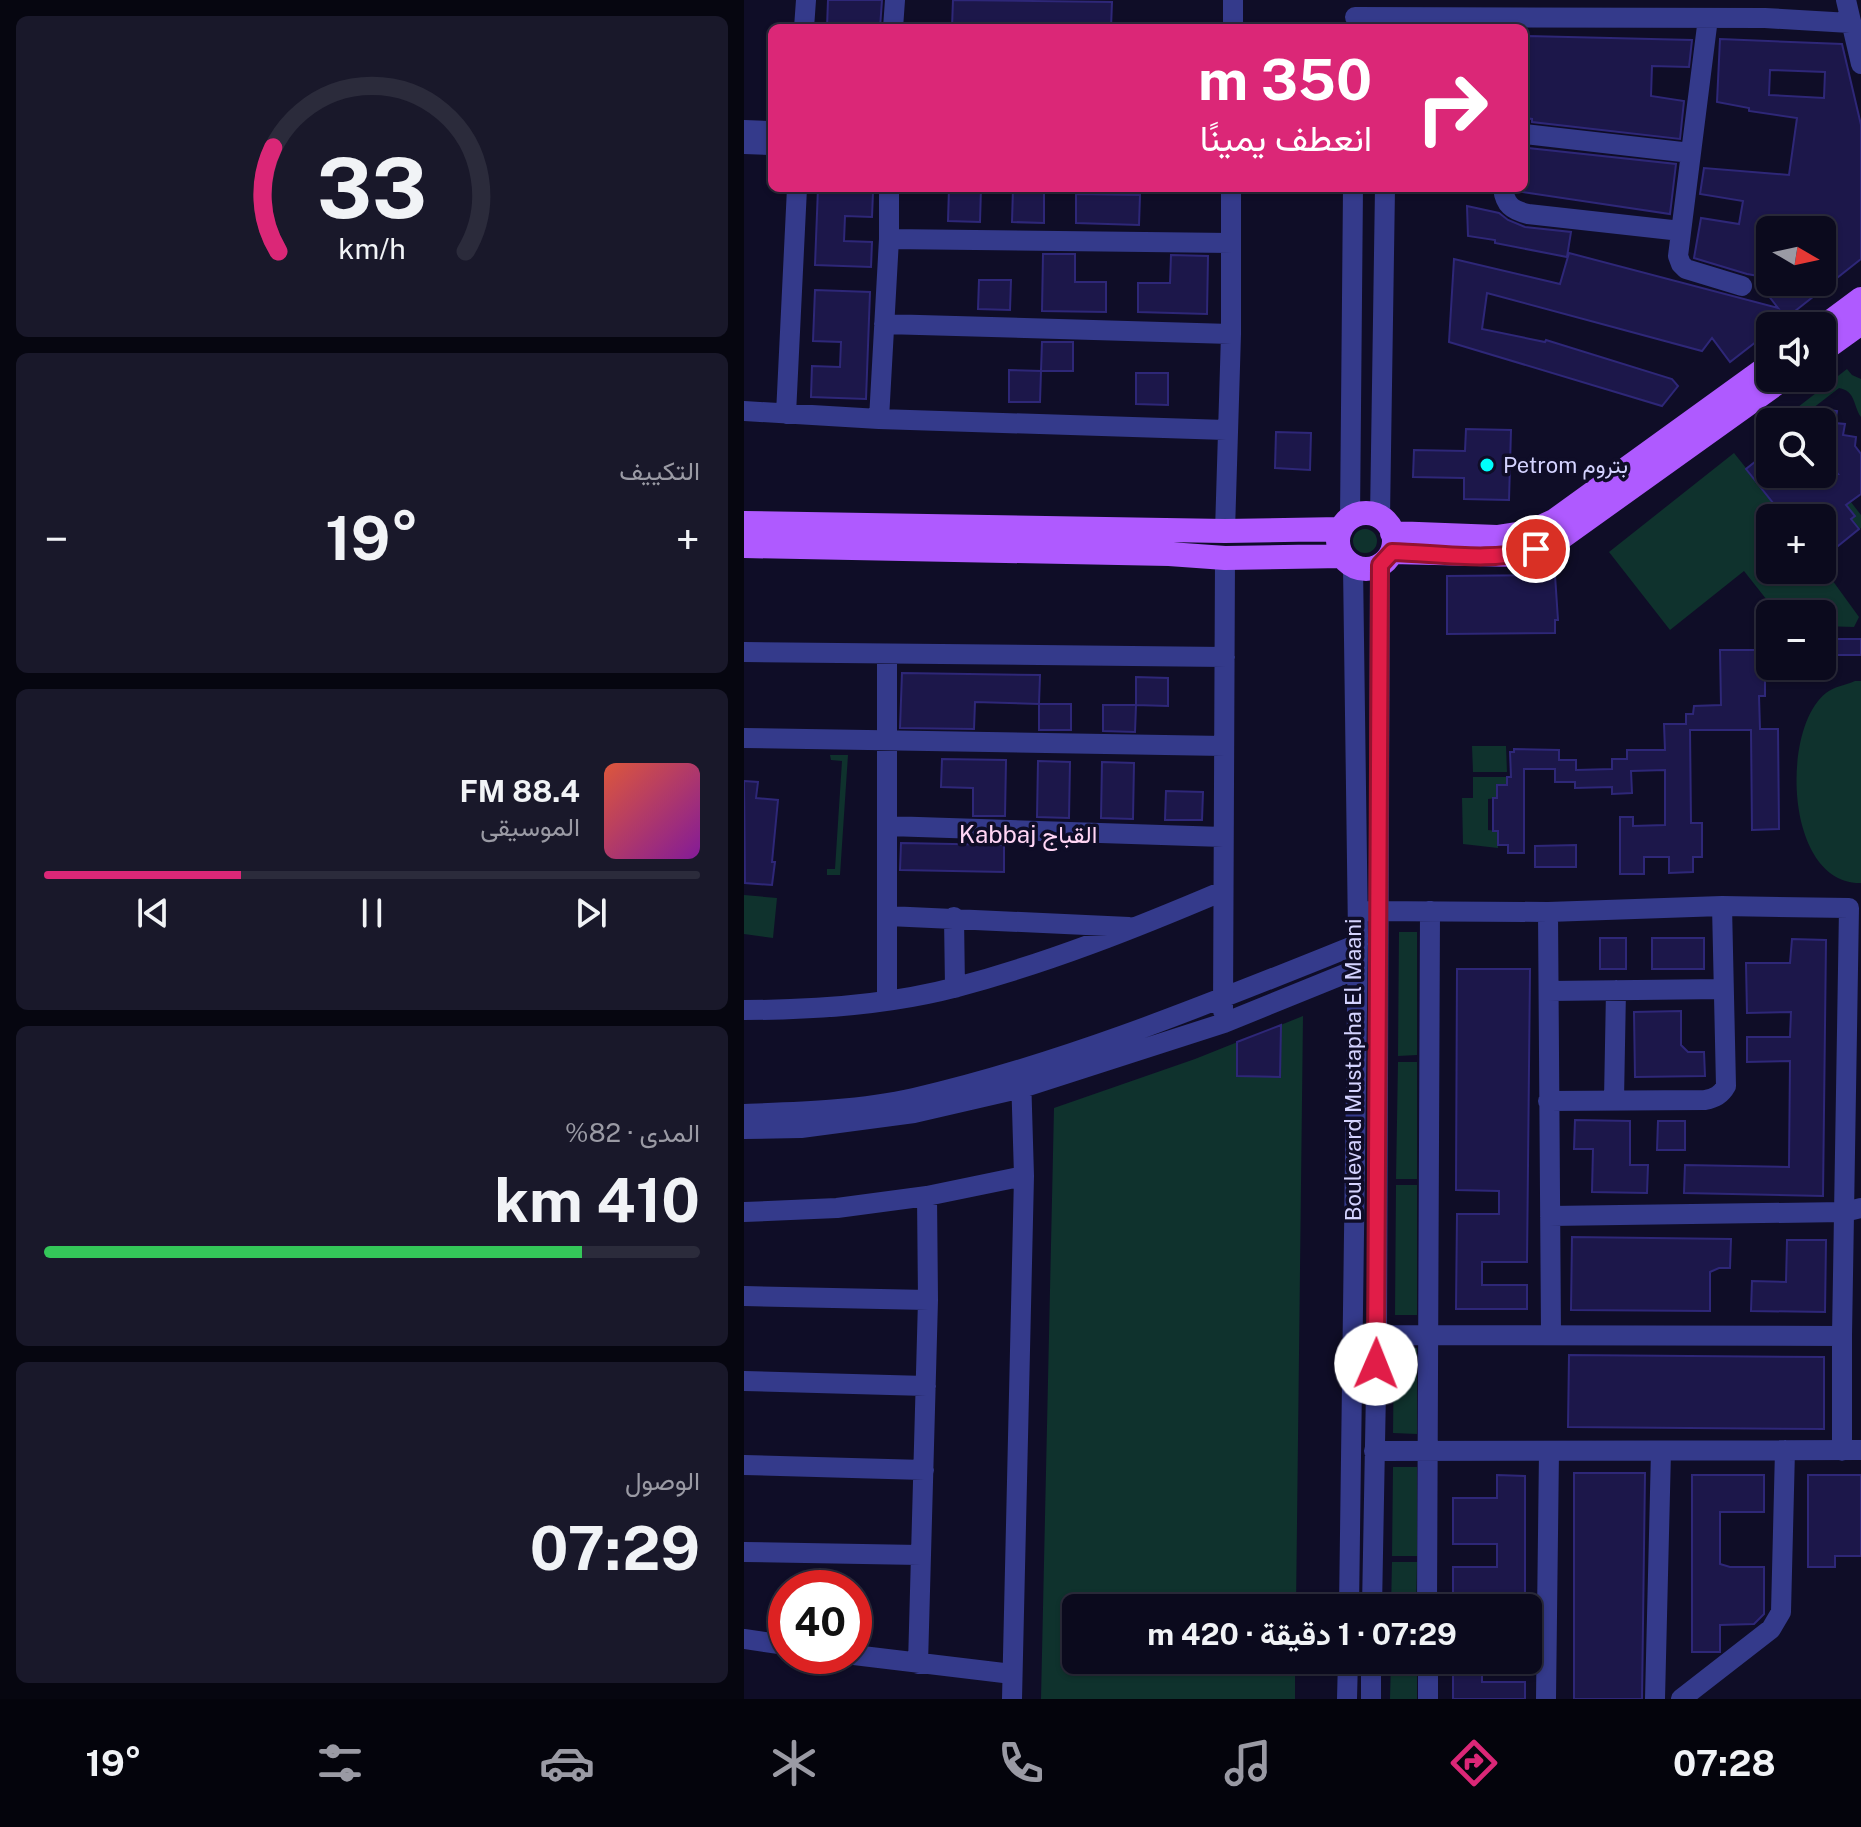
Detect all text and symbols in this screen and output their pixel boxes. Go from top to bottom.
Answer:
text: 350 m [1198,47,1372,113]
icon: right [1400,56,1504,160]
text: انعطف يمينًا [1200,117,1372,159]
text: 33 [317,139,427,237]
north arrow [1756,216,1836,296]
map controls [1756,216,1836,680]
text: km/h [338,232,406,265]
button: sound [1756,312,1836,392]
button: search [1756,408,1836,488]
place label: Petrom بتروم [1503,452,1628,480]
text: التكييف [619,455,700,486]
marker: Petrom بتروم [1478,456,1496,474]
text: 19° [325,503,419,574]
button: + [1756,504,1836,584]
text: − [44,513,68,565]
text: + [676,513,700,565]
pin [1502,515,1570,583]
icon: arrive [1514,527,1558,571]
button: − [1756,600,1836,680]
text: 88.4 FM [459,773,580,809]
text: الموسيقى [480,811,580,842]
district label: Kabbaj القباج [959,820,1097,851]
icon: previous [131,891,175,935]
icon: pause [350,891,394,935]
icon: next [569,891,613,935]
street label: Boulevard Mustapha El Maani [1340,919,1366,1221]
text: المدى · 82% [565,1117,700,1148]
text: 410 km [494,1165,700,1236]
position arrow [1334,1322,1418,1406]
text: الوصول [625,1465,700,1496]
text: 07:29 [530,1513,700,1584]
speed limit sign: 40 [768,1570,872,1674]
text: 07:29 · 1 دقيقة · 420 m [1147,1616,1457,1652]
icon: filters [312,1735,368,1791]
icon: car [539,1735,595,1791]
icon: climate [766,1735,822,1791]
icon: phone [993,1735,1049,1791]
icon: music [1220,1735,1276,1791]
icon: directions [1446,1735,1502,1791]
text: 19° [85,1742,142,1784]
text: 07:28 [1673,1742,1776,1784]

